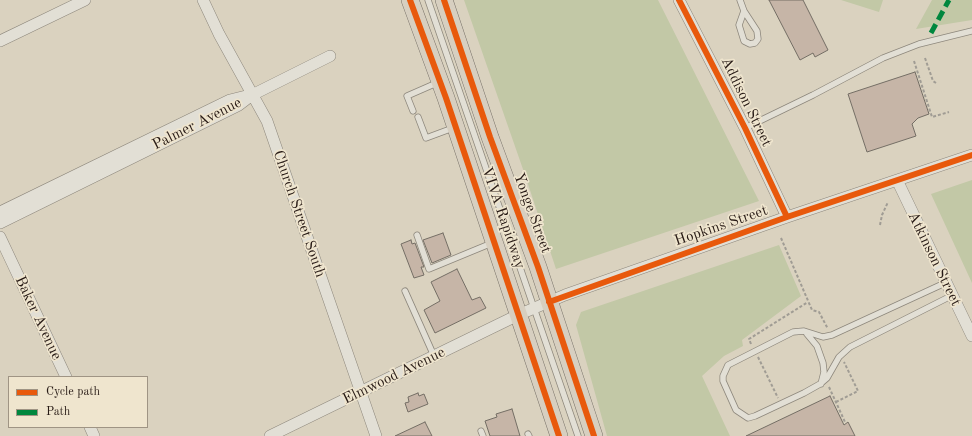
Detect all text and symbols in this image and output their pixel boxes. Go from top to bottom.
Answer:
street label: Addison Street [717,54,775,150]
street label: Palmer Avenue [149,94,245,154]
street label: Church Street South [269,148,329,280]
street label: VIVA Rapidway [477,165,529,271]
street label: Yonge Street [509,170,555,256]
street label: Hopkins Street [672,202,770,250]
street label: Atkinson Street [903,209,965,309]
street label: Baker Avenue [11,273,65,363]
street label: Elmwood Avenue [340,343,448,409]
legend [8,376,148,428]
text: Cycle path [46,386,100,398]
text: Path [46,406,70,418]

